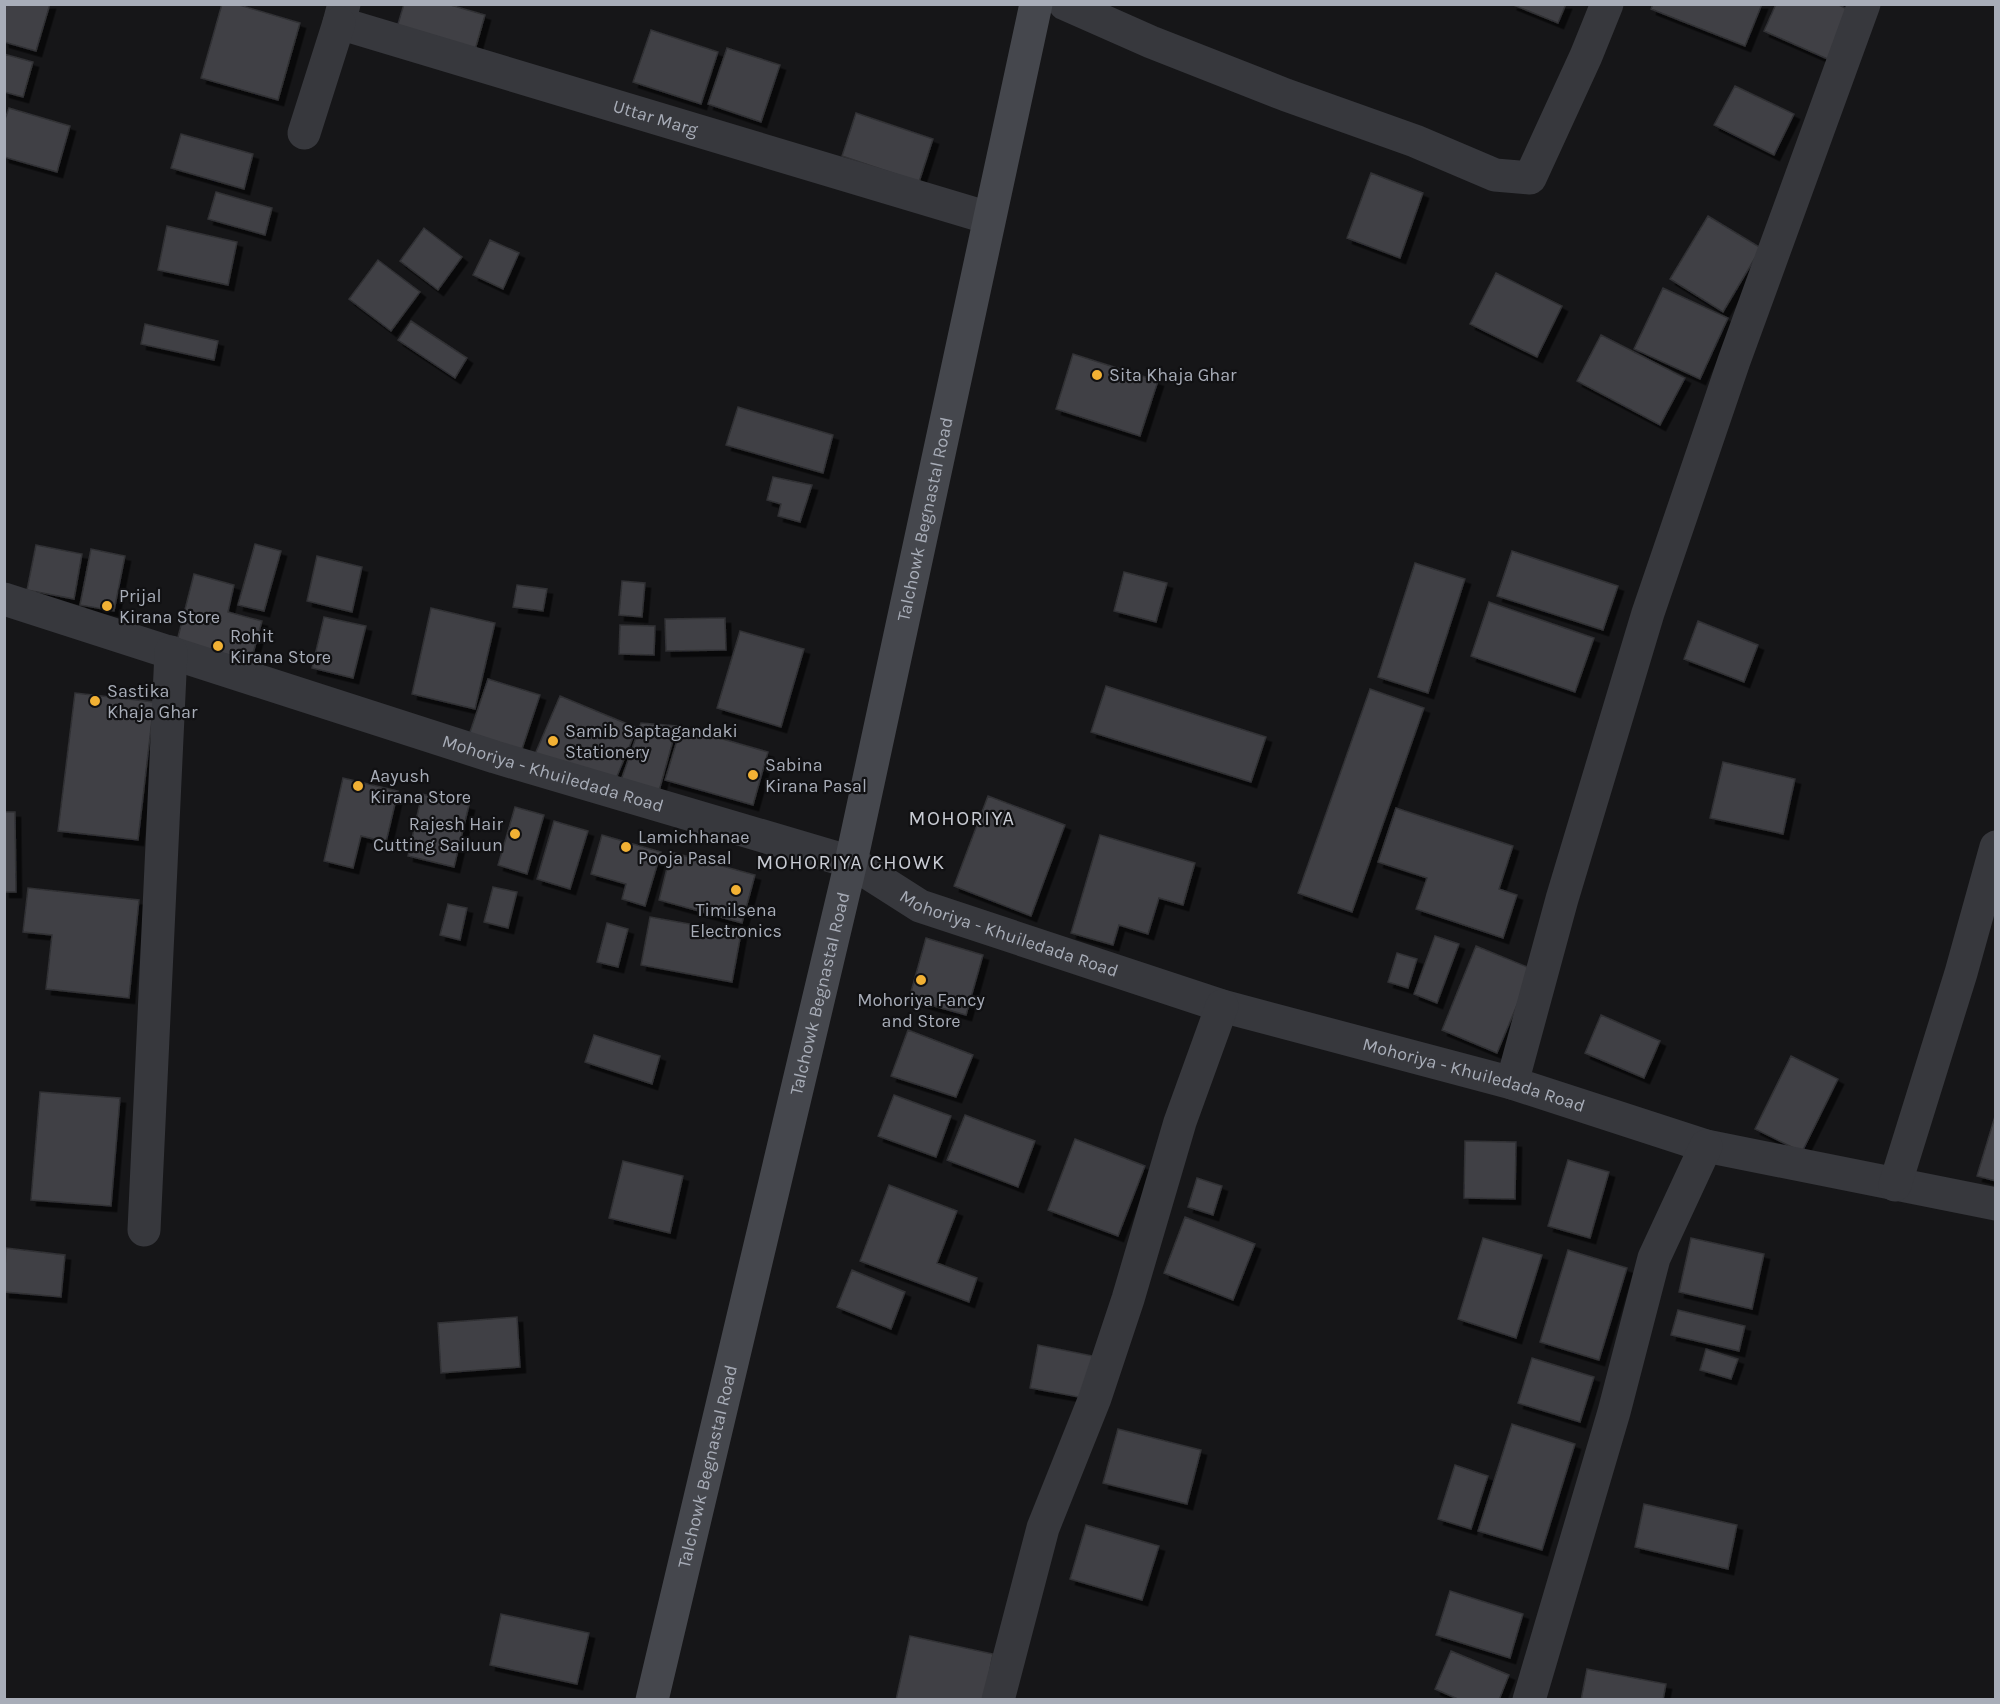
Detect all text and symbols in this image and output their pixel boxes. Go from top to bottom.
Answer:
street label: Uttar Marg [610,95,701,141]
place label: Sita Khaja Ghar [1109,364,1237,386]
marker: Sita Khaja Ghar [1090,368,1104,382]
street label: Talchowk Begnastal Road [892,415,958,623]
place label: Prijal Kirana Store [119,585,220,628]
marker: Prijal Kirana Store [100,599,114,613]
place label: Rohit Kirana Store [230,625,331,668]
marker: Rohit Kirana Store [211,639,225,653]
place label: Sastika Khaja Ghar [107,680,198,723]
marker: Sastika Khaja Ghar [88,694,102,708]
place label: Samib Saptagandaki Stationery [565,720,738,763]
street label: Mohoriya - Khuiledada Road [439,730,666,817]
marker: Samib Saptagandaki Stationery [546,734,560,748]
place label: Sabina Kirana Pasal [765,754,867,797]
place label: Aayush Kirana Store [370,765,471,808]
marker: Sabina Kirana Pasal [746,768,760,782]
marker: Aayush Kirana Store [351,779,365,793]
district label: MOHORIYA [908,807,1016,830]
place label: Rajesh Hair Cutting Sailuun [373,813,503,856]
place label: Lamichhanae Pooja Pasal [638,826,749,869]
marker: Rajesh Hair Cutting Sailuun [508,827,522,841]
marker: Lamichhanae Pooja Pasal [619,840,633,854]
district label: MOHORIYA CHOWK [756,851,946,874]
marker: Timilsena Electronics [729,883,743,897]
street label: Mohoriya - Khuiledada Road [896,885,1121,982]
street label: Talchowk Begnastal Road [785,890,855,1098]
place label: Timilsena Electronics [690,899,782,942]
marker: Mohoriya Fancy and Store [914,973,928,987]
place label: Mohoriya Fancy and Store [857,989,985,1032]
street label: Mohoriya - Khuiledada Road [1360,1033,1588,1117]
street label: Talchowk Begnastal Road [673,1363,742,1570]

